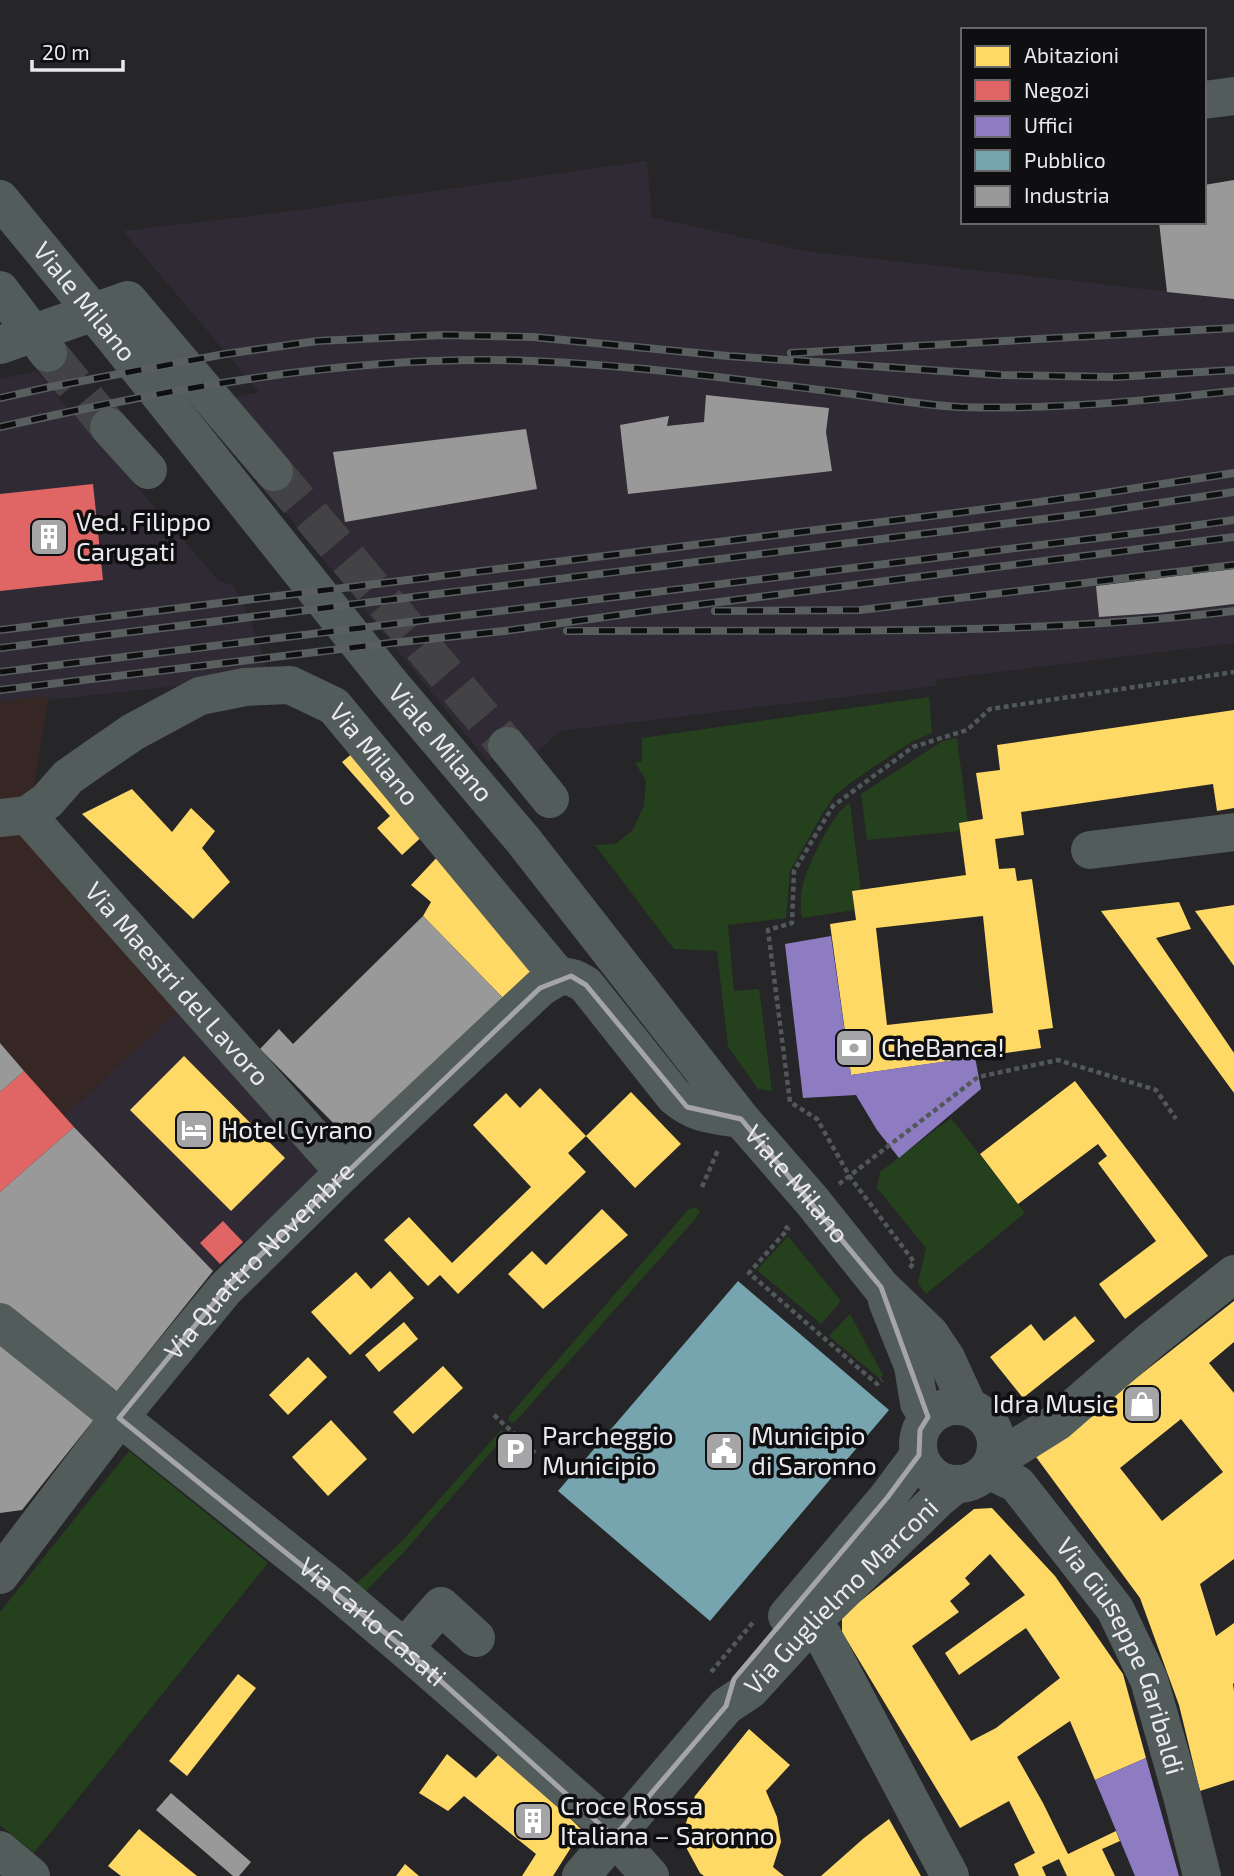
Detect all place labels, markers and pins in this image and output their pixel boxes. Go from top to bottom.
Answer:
place label: Ved. Filippo Carugati [76,505,211,566]
building icon: Ved. Filippo Carugati [28,516,70,558]
bank icon: CheBanca! [833,1027,875,1069]
place label: CheBanca! [881,1031,1004,1062]
hotel icon: Hotel Cyrano [173,1109,215,1151]
place label: Hotel Cyrano [221,1113,373,1144]
shop icon: Idra Music [1121,1383,1163,1425]
place label: Idra Music [993,1387,1115,1418]
place label: Parcheggio Municipio [542,1419,674,1480]
place label: Municipio di Saronno [751,1419,877,1480]
parking icon: Parcheggio Municipio [494,1430,536,1472]
public building icon: Municipio di Saronno [703,1430,745,1472]
place label: Croce Rossa Italiana – Saronno [560,1789,775,1850]
building icon: Croce Rossa Italiana – Saronno [512,1800,554,1842]

